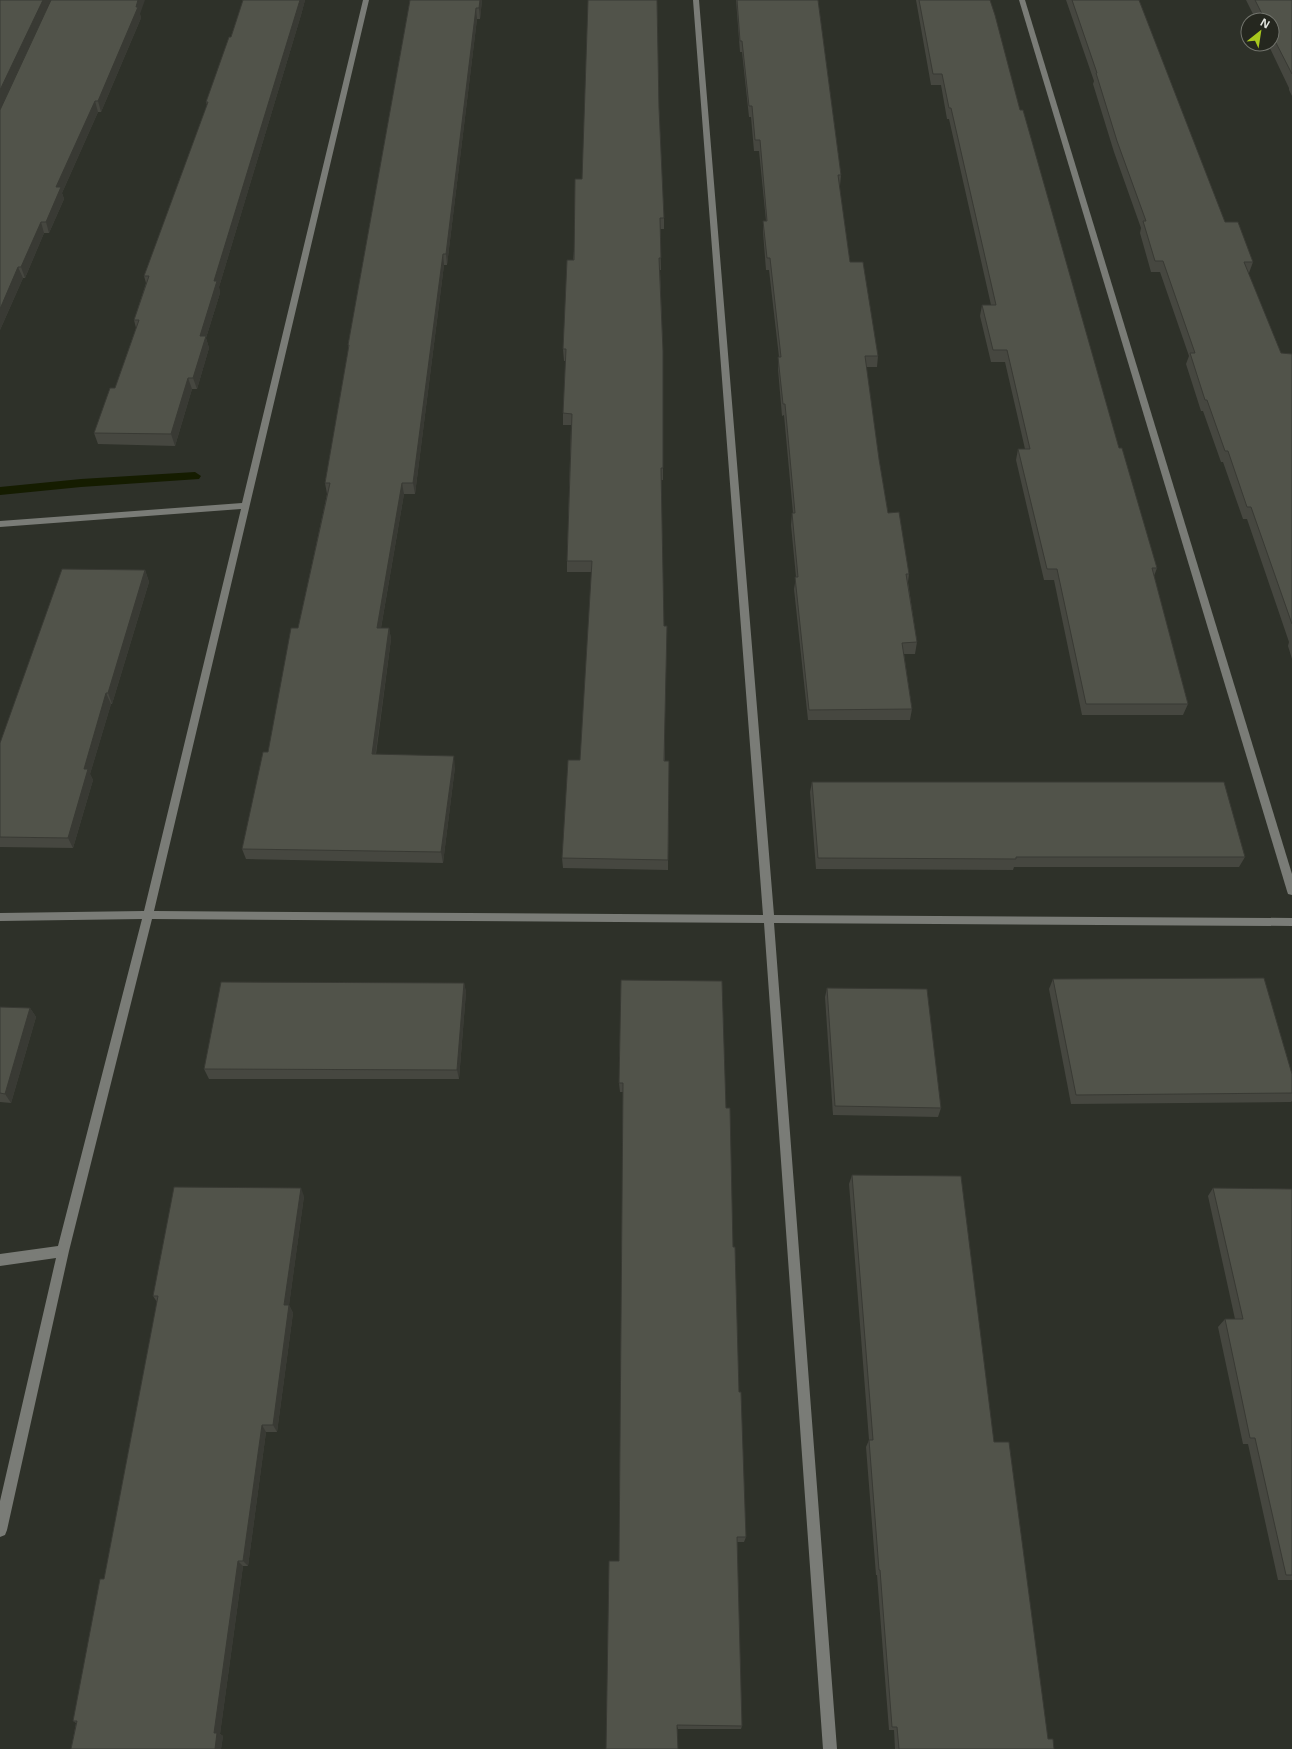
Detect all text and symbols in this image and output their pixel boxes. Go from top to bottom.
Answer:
north arrow [1240,12,1280,52]
text: N [1258,14,1273,32]

